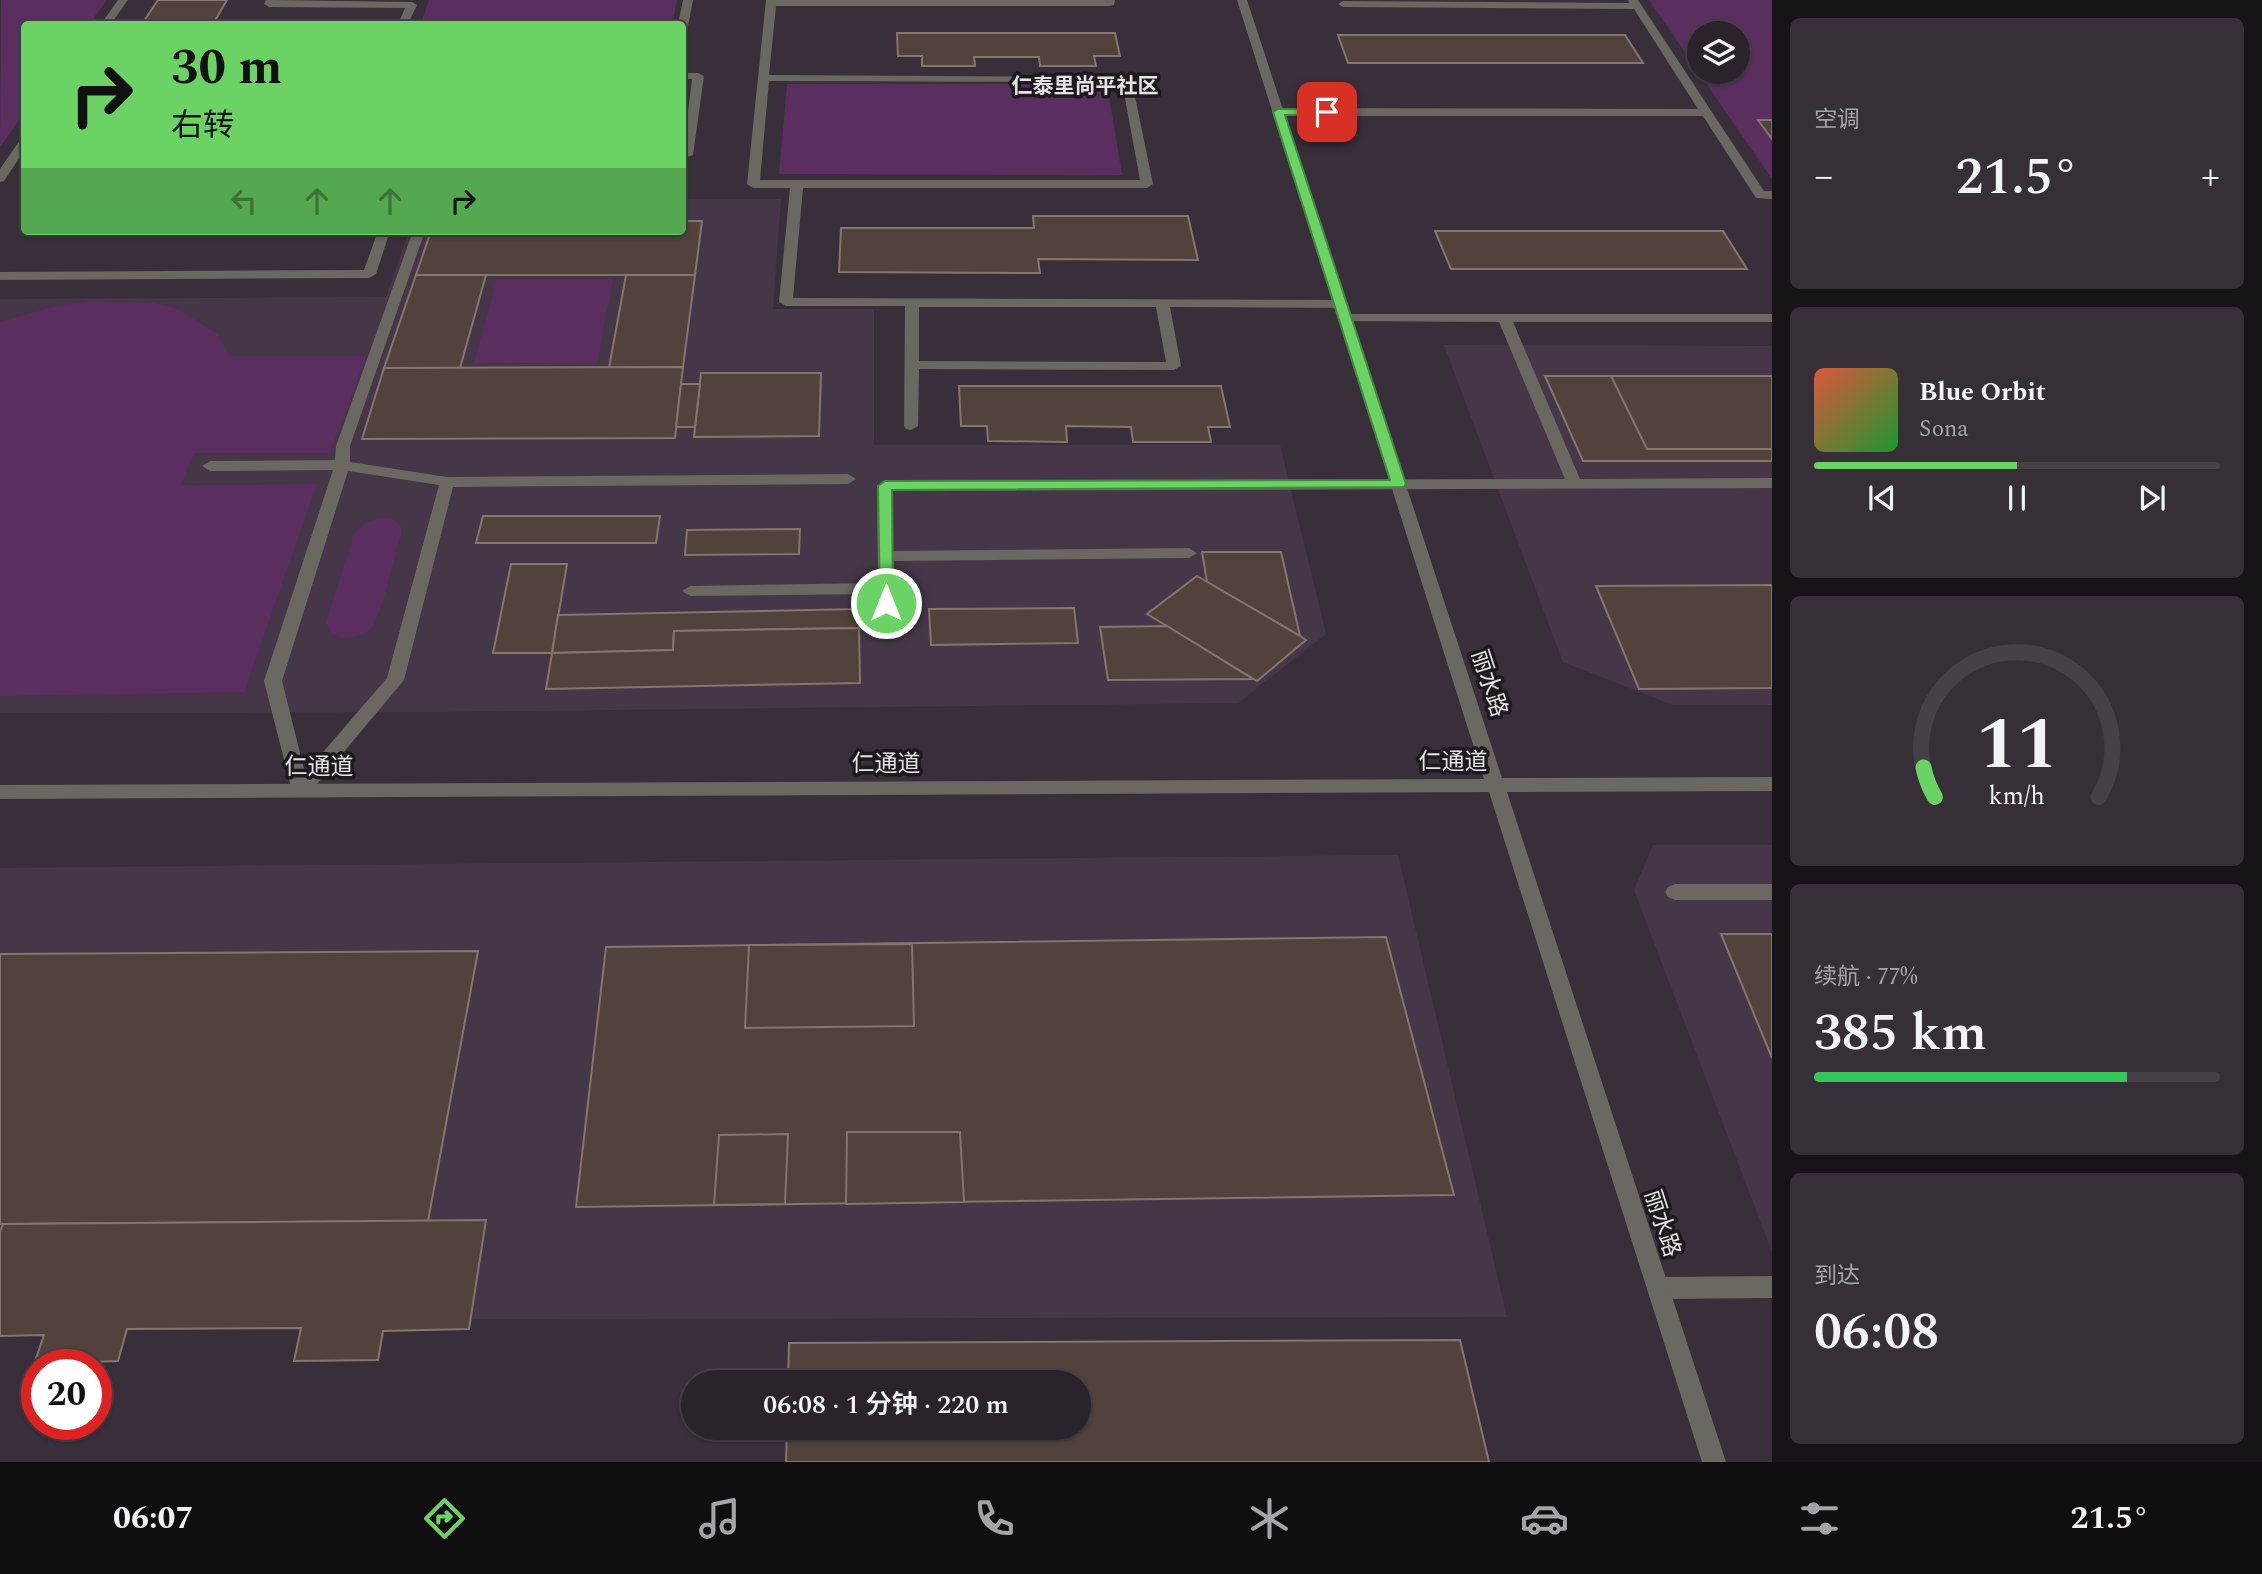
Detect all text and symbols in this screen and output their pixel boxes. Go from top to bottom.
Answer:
map controls [1687,21,1750,84]
button: layers [1687,21,1750,84]
text: 30 m [171,31,282,106]
icon: right [56,49,147,140]
district label: 仁泰里尚平社区 [1012,71,1159,103]
pin [1297,82,1357,142]
icon: arrive [1308,93,1346,131]
text: 右转 [171,102,235,151]
text: 空调 [1814,103,1860,138]
text: 21.5° [1955,138,2079,217]
text: − [1814,148,1833,206]
text: + [2201,148,2220,206]
icon: left [225,182,263,220]
icon: ahead [298,182,336,220]
icon: ahead [371,182,409,220]
icon: right [444,182,482,220]
text: Blue Orbit [1919,372,2046,412]
text: Sona [1919,412,1969,447]
icon: previous [1863,479,1901,517]
icon: pause [1998,479,2036,517]
icon: next [2133,479,2171,517]
position arrow [849,566,923,640]
street label: 丽水路 [1461,645,1516,722]
text: 11 [1976,690,2058,801]
street label: 仁通道 [1419,745,1488,780]
street label: 仁通道 [852,747,921,782]
street label: 仁通道 [285,750,354,785]
text: km/h [1989,778,2045,816]
text: 续航 · 77% [1814,960,1918,995]
text: 385 km [1814,994,1987,1073]
street label: 丽水路 [1634,1185,1689,1262]
text: 到达 [1814,1259,1860,1294]
text: 06:08 [1814,1293,1939,1372]
speed limit sign: 20 [21,1349,112,1440]
text: 06:08 · 1 分钟 · 220 m [763,1385,1009,1425]
text: 06:07 [113,1494,193,1543]
icon: directions [420,1494,469,1543]
icon: music [695,1494,744,1543]
icon: phone [970,1494,1019,1543]
icon: climate [1245,1494,1294,1543]
icon: car [1520,1494,1569,1543]
icon: filters [1795,1494,1844,1543]
text: 21.5° [2070,1494,2149,1543]

